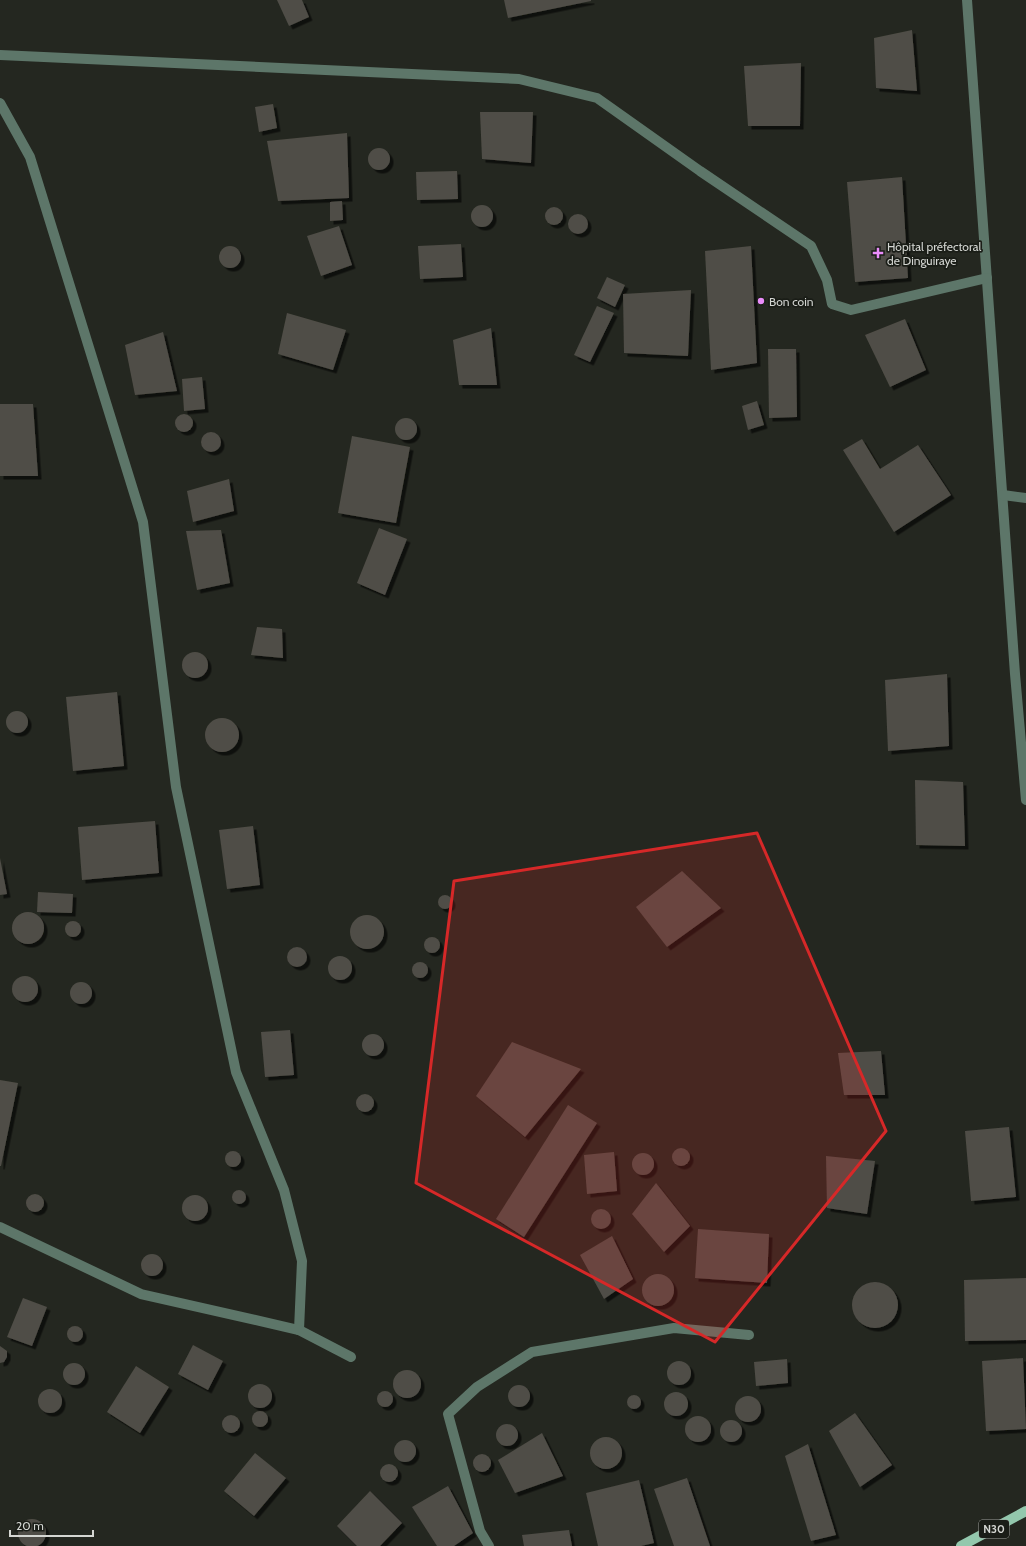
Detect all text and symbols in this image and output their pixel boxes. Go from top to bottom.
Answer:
place label: Hôpital préfectoral de Dinguiraye [887,239,981,268]
marker: Hôpital préfectoral de Dinguiraye [872,247,884,259]
place label: Bon coin [769,294,814,309]
marker: Bon coin [756,296,766,306]
scale bar [10,1512,93,1538]
text: 20 m [16,1518,44,1533]
road number: N30 [979,1520,1009,1538]

